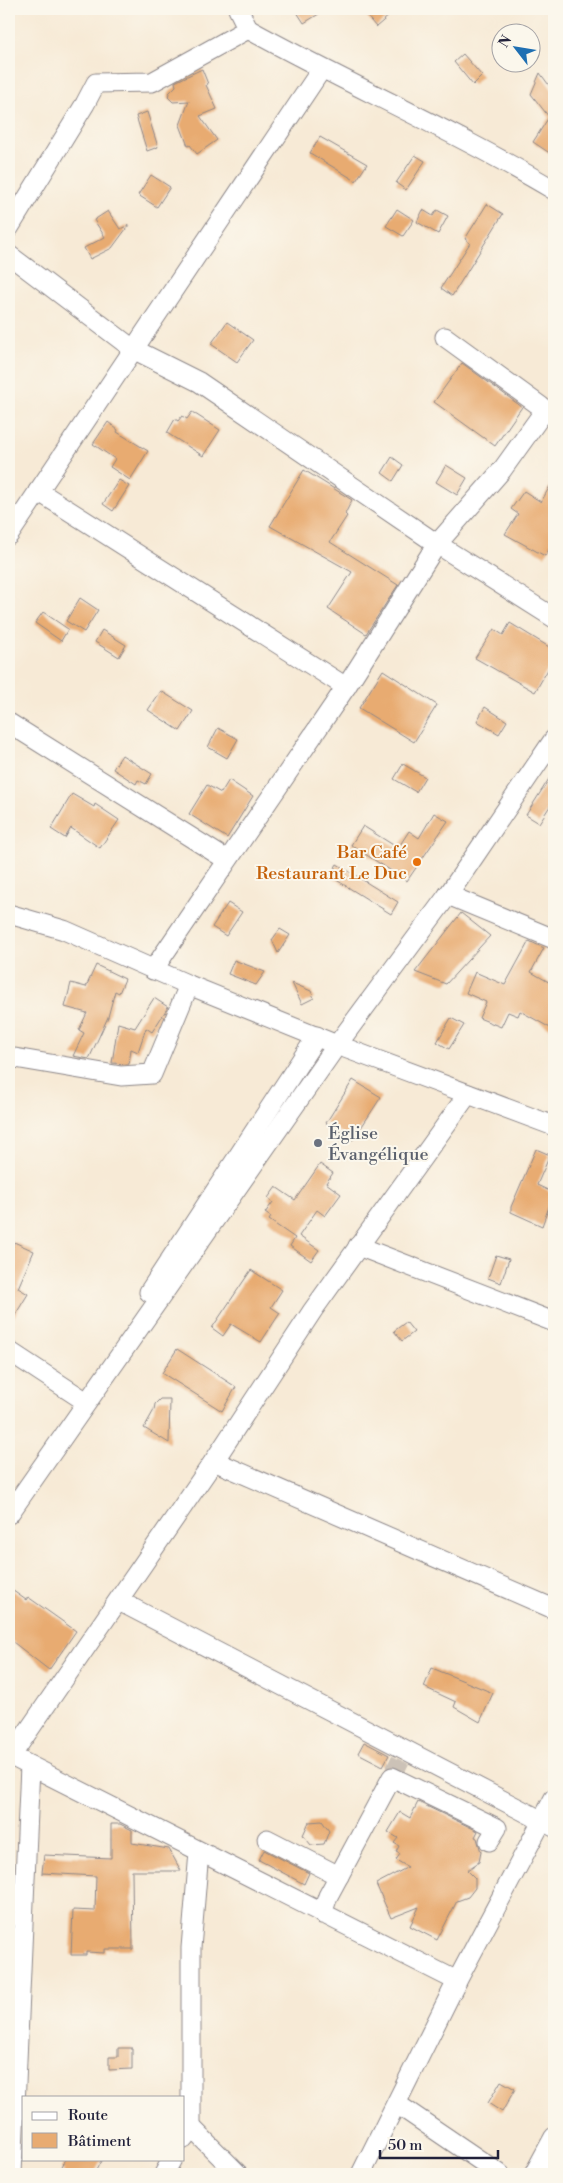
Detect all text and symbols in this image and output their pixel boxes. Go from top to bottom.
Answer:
north arrow [490,22,540,72]
text: N [495,32,516,51]
place label: Bar Café Restaurant Le Duc [256,841,407,885]
marker: Bar Café Restaurant Le Duc [411,856,423,868]
place label: Église Évangélique [328,1122,429,1166]
marker: Église Évangélique [312,1137,324,1149]
legend [22,2096,185,2160]
text: Route [68,2106,108,2125]
scale bar [380,2128,498,2160]
text: Bâtiment [67,2132,132,2151]
text: 50 m [388,2136,422,2155]

